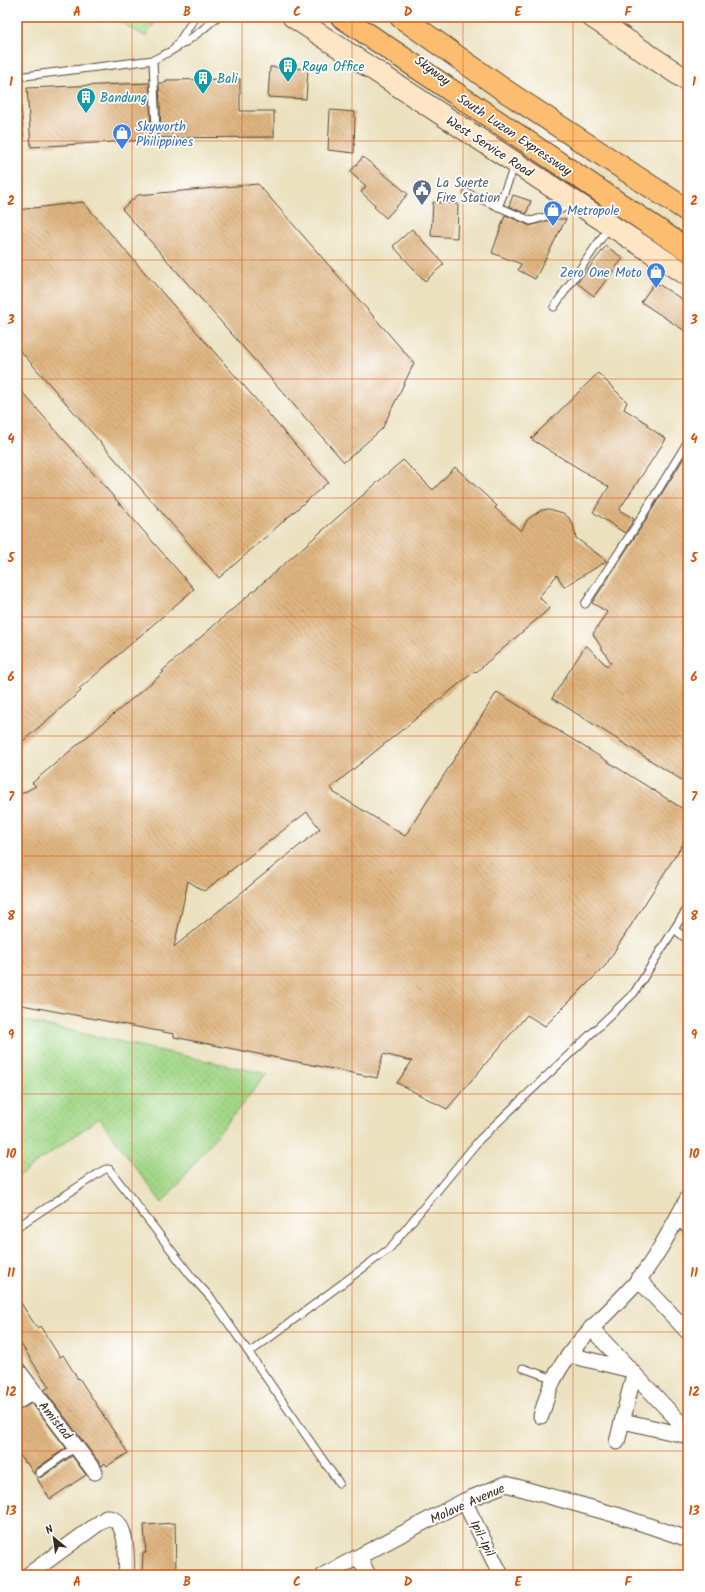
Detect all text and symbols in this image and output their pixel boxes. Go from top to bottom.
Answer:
text: A [73,2,81,23]
text: B [183,2,191,23]
text: C [293,2,301,23]
text: D [404,2,413,23]
text: E [514,2,522,23]
text: F [624,2,632,23]
street label: Skyway [410,51,455,92]
building icon: Raya Office [277,55,299,83]
place label: Raya Office [302,57,365,78]
building icon: Bali [192,67,214,95]
place label: Bali [217,69,239,90]
text: 1 [9,72,13,93]
text: 1 [692,72,696,93]
building icon: Bandung [75,86,97,114]
place label: Bandung [100,88,147,109]
street label: South Luzon Expressway [452,89,577,182]
street label: West Service Road [441,111,537,184]
place label: Skyworth Philippines [136,117,194,153]
shop icon: Skyworth Philippines [111,122,133,150]
place label: La Suerte Fire Station [436,173,500,209]
public building icon: La Suerte Fire Station [411,178,433,206]
text: 2 [7,191,15,212]
text: 2 [690,191,698,212]
shop icon: Metropole [542,199,564,227]
place label: Metropole [567,201,620,222]
shop icon: Zero One Moto [645,261,667,289]
place label: Zero One Moto [560,263,642,284]
text: 3 [6,310,15,331]
text: 3 [689,310,698,331]
text: 4 [7,429,15,450]
text: 4 [690,429,698,450]
text: 5 [7,548,16,569]
text: 5 [690,548,699,569]
text: 6 [7,667,15,688]
text: 6 [690,667,698,688]
text: 7 [8,787,15,808]
text: 7 [691,787,698,808]
text: 8 [7,906,15,927]
text: 8 [690,906,698,927]
text: 9 [8,1025,15,1046]
text: 9 [691,1025,698,1046]
text: 10 [6,1144,17,1165]
text: 10 [689,1144,700,1165]
text: 11 [7,1263,15,1284]
text: 11 [690,1263,698,1284]
text: 12 [5,1382,17,1403]
text: 12 [688,1382,700,1403]
street label: Amistad [33,1397,77,1445]
street label: Molave Avenue [427,1478,509,1530]
text: 13 [5,1501,17,1522]
text: 13 [688,1501,700,1522]
street label: Ipil-Ipil [464,1517,500,1561]
north arrow [34,1518,74,1558]
text: N [42,1521,57,1540]
text: A [73,1572,81,1592]
text: B [183,1572,191,1592]
text: C [293,1572,301,1592]
text: D [404,1572,413,1592]
text: E [514,1572,522,1592]
text: F [624,1572,632,1592]

